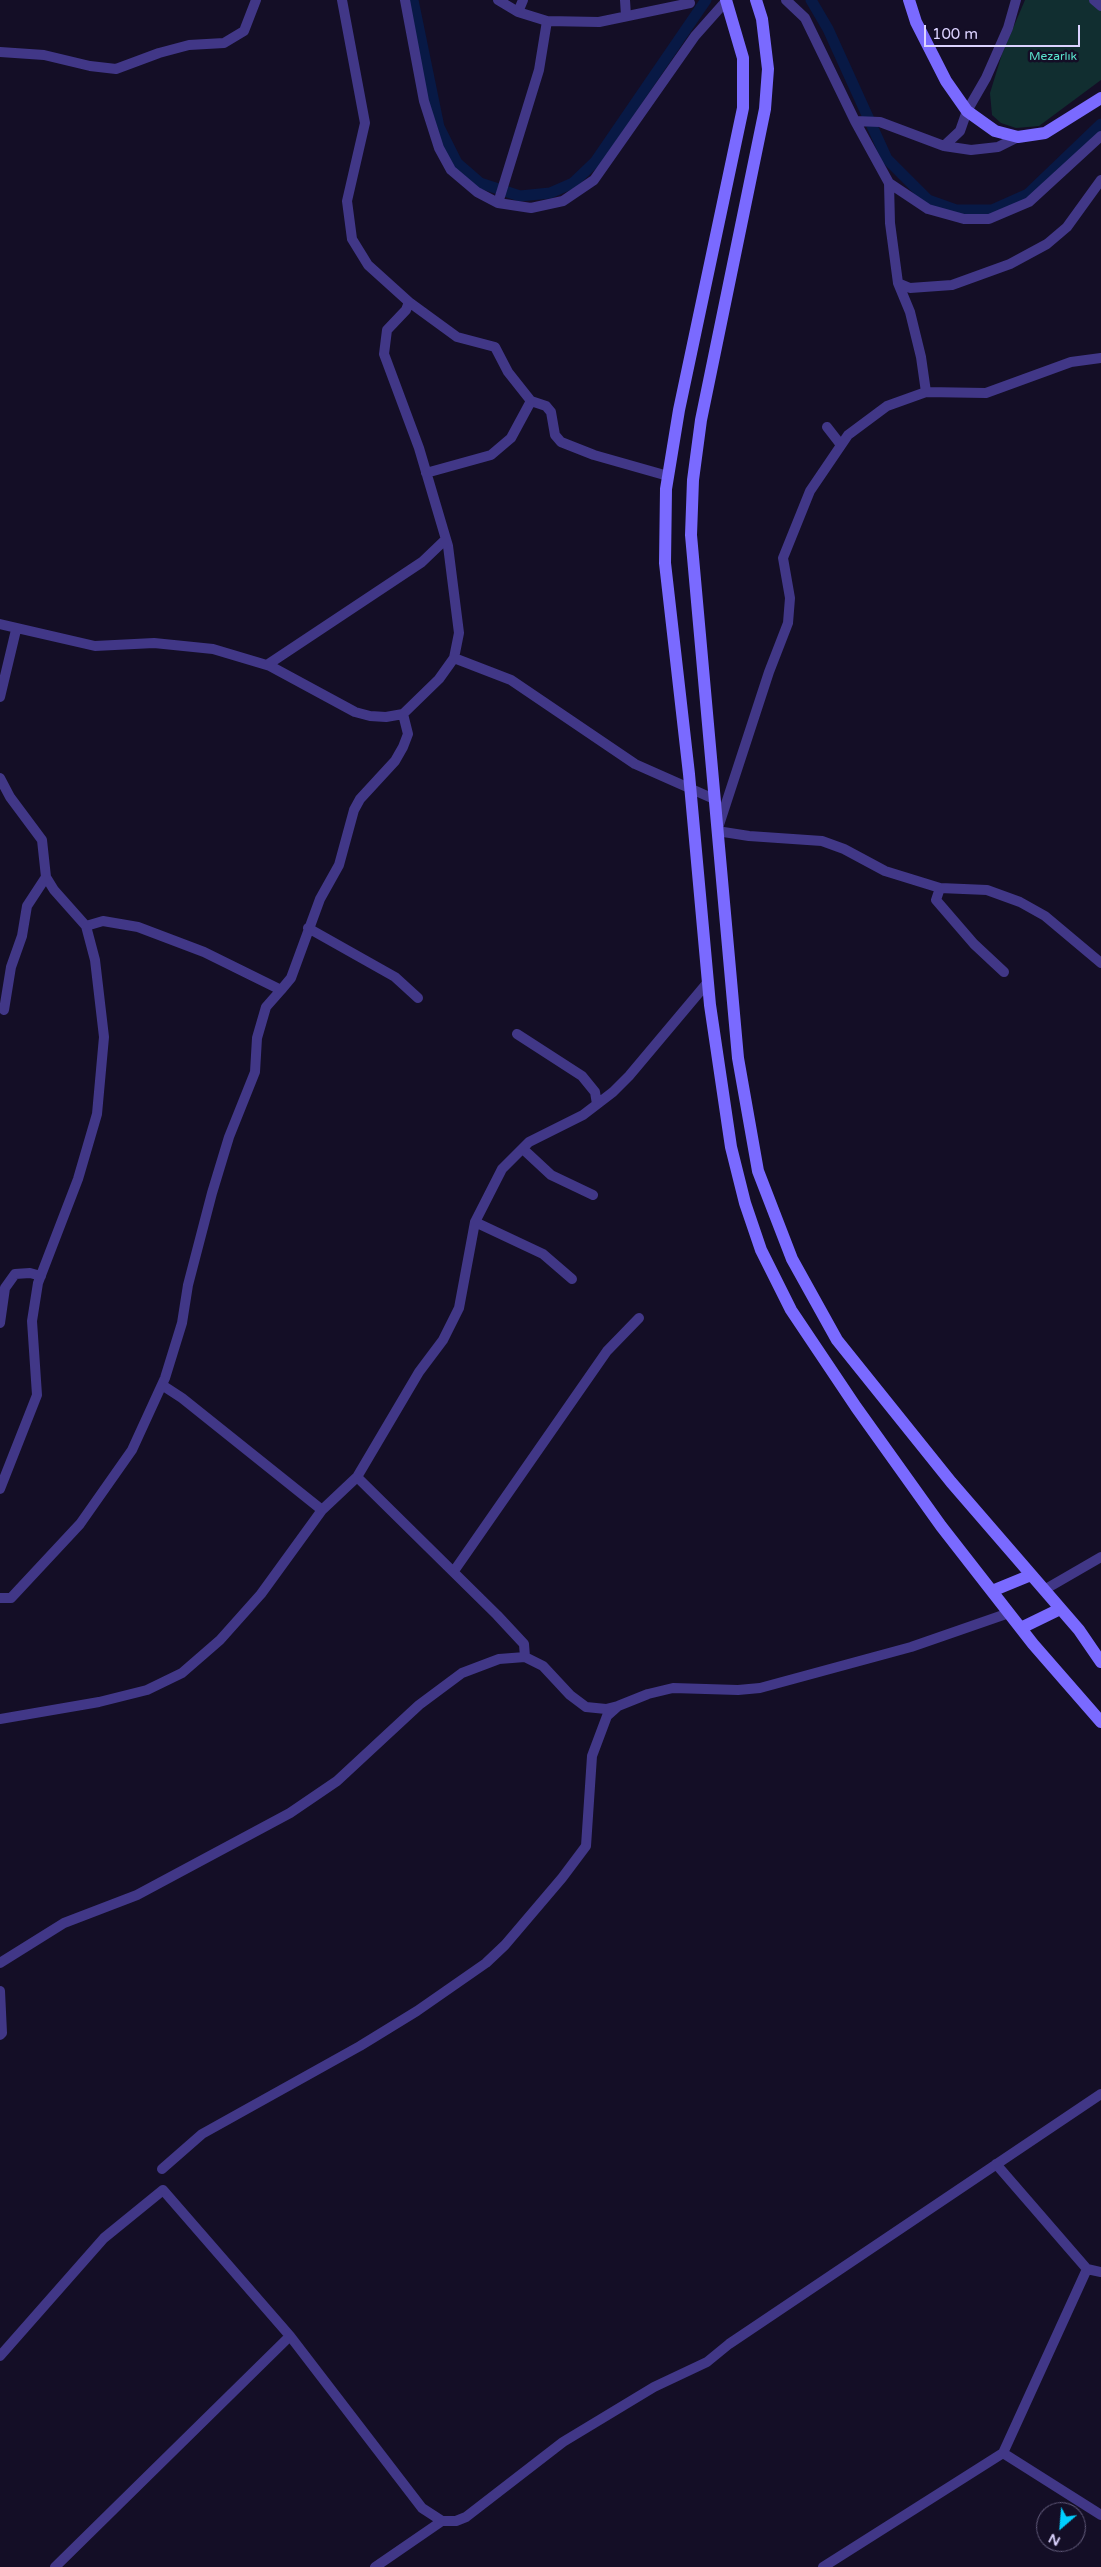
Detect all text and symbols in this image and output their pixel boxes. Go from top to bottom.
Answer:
scale bar [926,15,1082,47]
text: 100 m [932,25,978,43]
park label: Mezarlık [1029,50,1077,64]
north arrow [1036,2502,1086,2552]
text: N [1046,2530,1063,2550]

